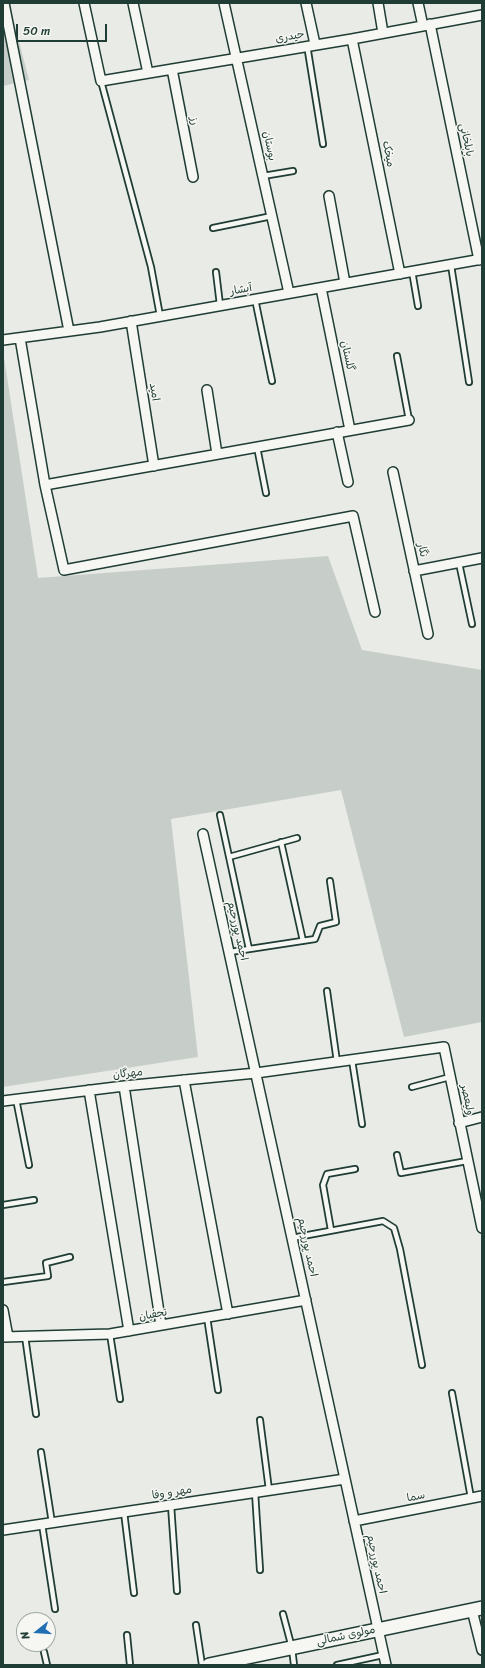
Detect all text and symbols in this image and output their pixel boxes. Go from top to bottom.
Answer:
scale bar [18,16,109,42]
text: 50 m [23,20,50,42]
street label: حیدری [274,28,306,46]
street label: رز [187,116,201,126]
street label: بابلخانی [456,122,476,158]
street label: بوستان [259,130,279,162]
street label: میخک [379,140,397,168]
street label: آبشار [229,282,253,298]
street label: گلستان [337,340,357,372]
street label: امید [146,382,162,402]
street label: نگار [414,542,430,558]
street label: احمد پوررحیم [224,900,250,962]
street label: مهرگان [112,1066,144,1082]
street label: ولیعصر [458,1084,476,1116]
street label: احمد پوررحیم [294,1216,320,1278]
street label: نجفیان [138,1306,168,1324]
street label: مهر و وفا [151,1483,193,1503]
street label: سما [406,1489,426,1505]
street label: احمد پوررحیم [363,1533,389,1595]
north arrow [16,1612,56,1652]
street label: مولوی شمالی [315,1623,377,1649]
text: N [15,1629,35,1642]

